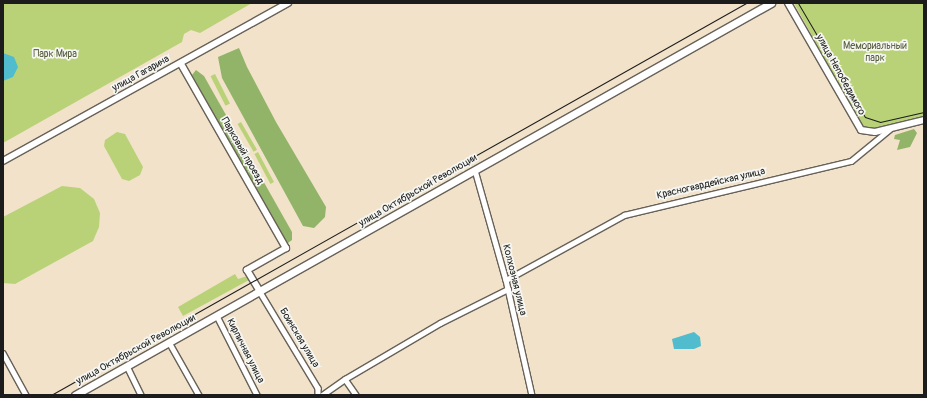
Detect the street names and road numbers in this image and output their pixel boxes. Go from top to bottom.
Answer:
street label: улица Непобедимого [813,32,867,118]
street label: улица Гагарина [110,53,172,95]
street label: Парковый проезд [218,115,266,187]
street label: улица Октябрьской Революции [357,152,479,230]
street label: Красногвардейская улица [656,166,766,202]
street label: Колхозная улица [499,243,529,317]
street label: Боинская улица [276,306,322,370]
street label: улица Октябрьской Революции [74,312,198,388]
street label: Кирпичная улица [224,317,266,385]

